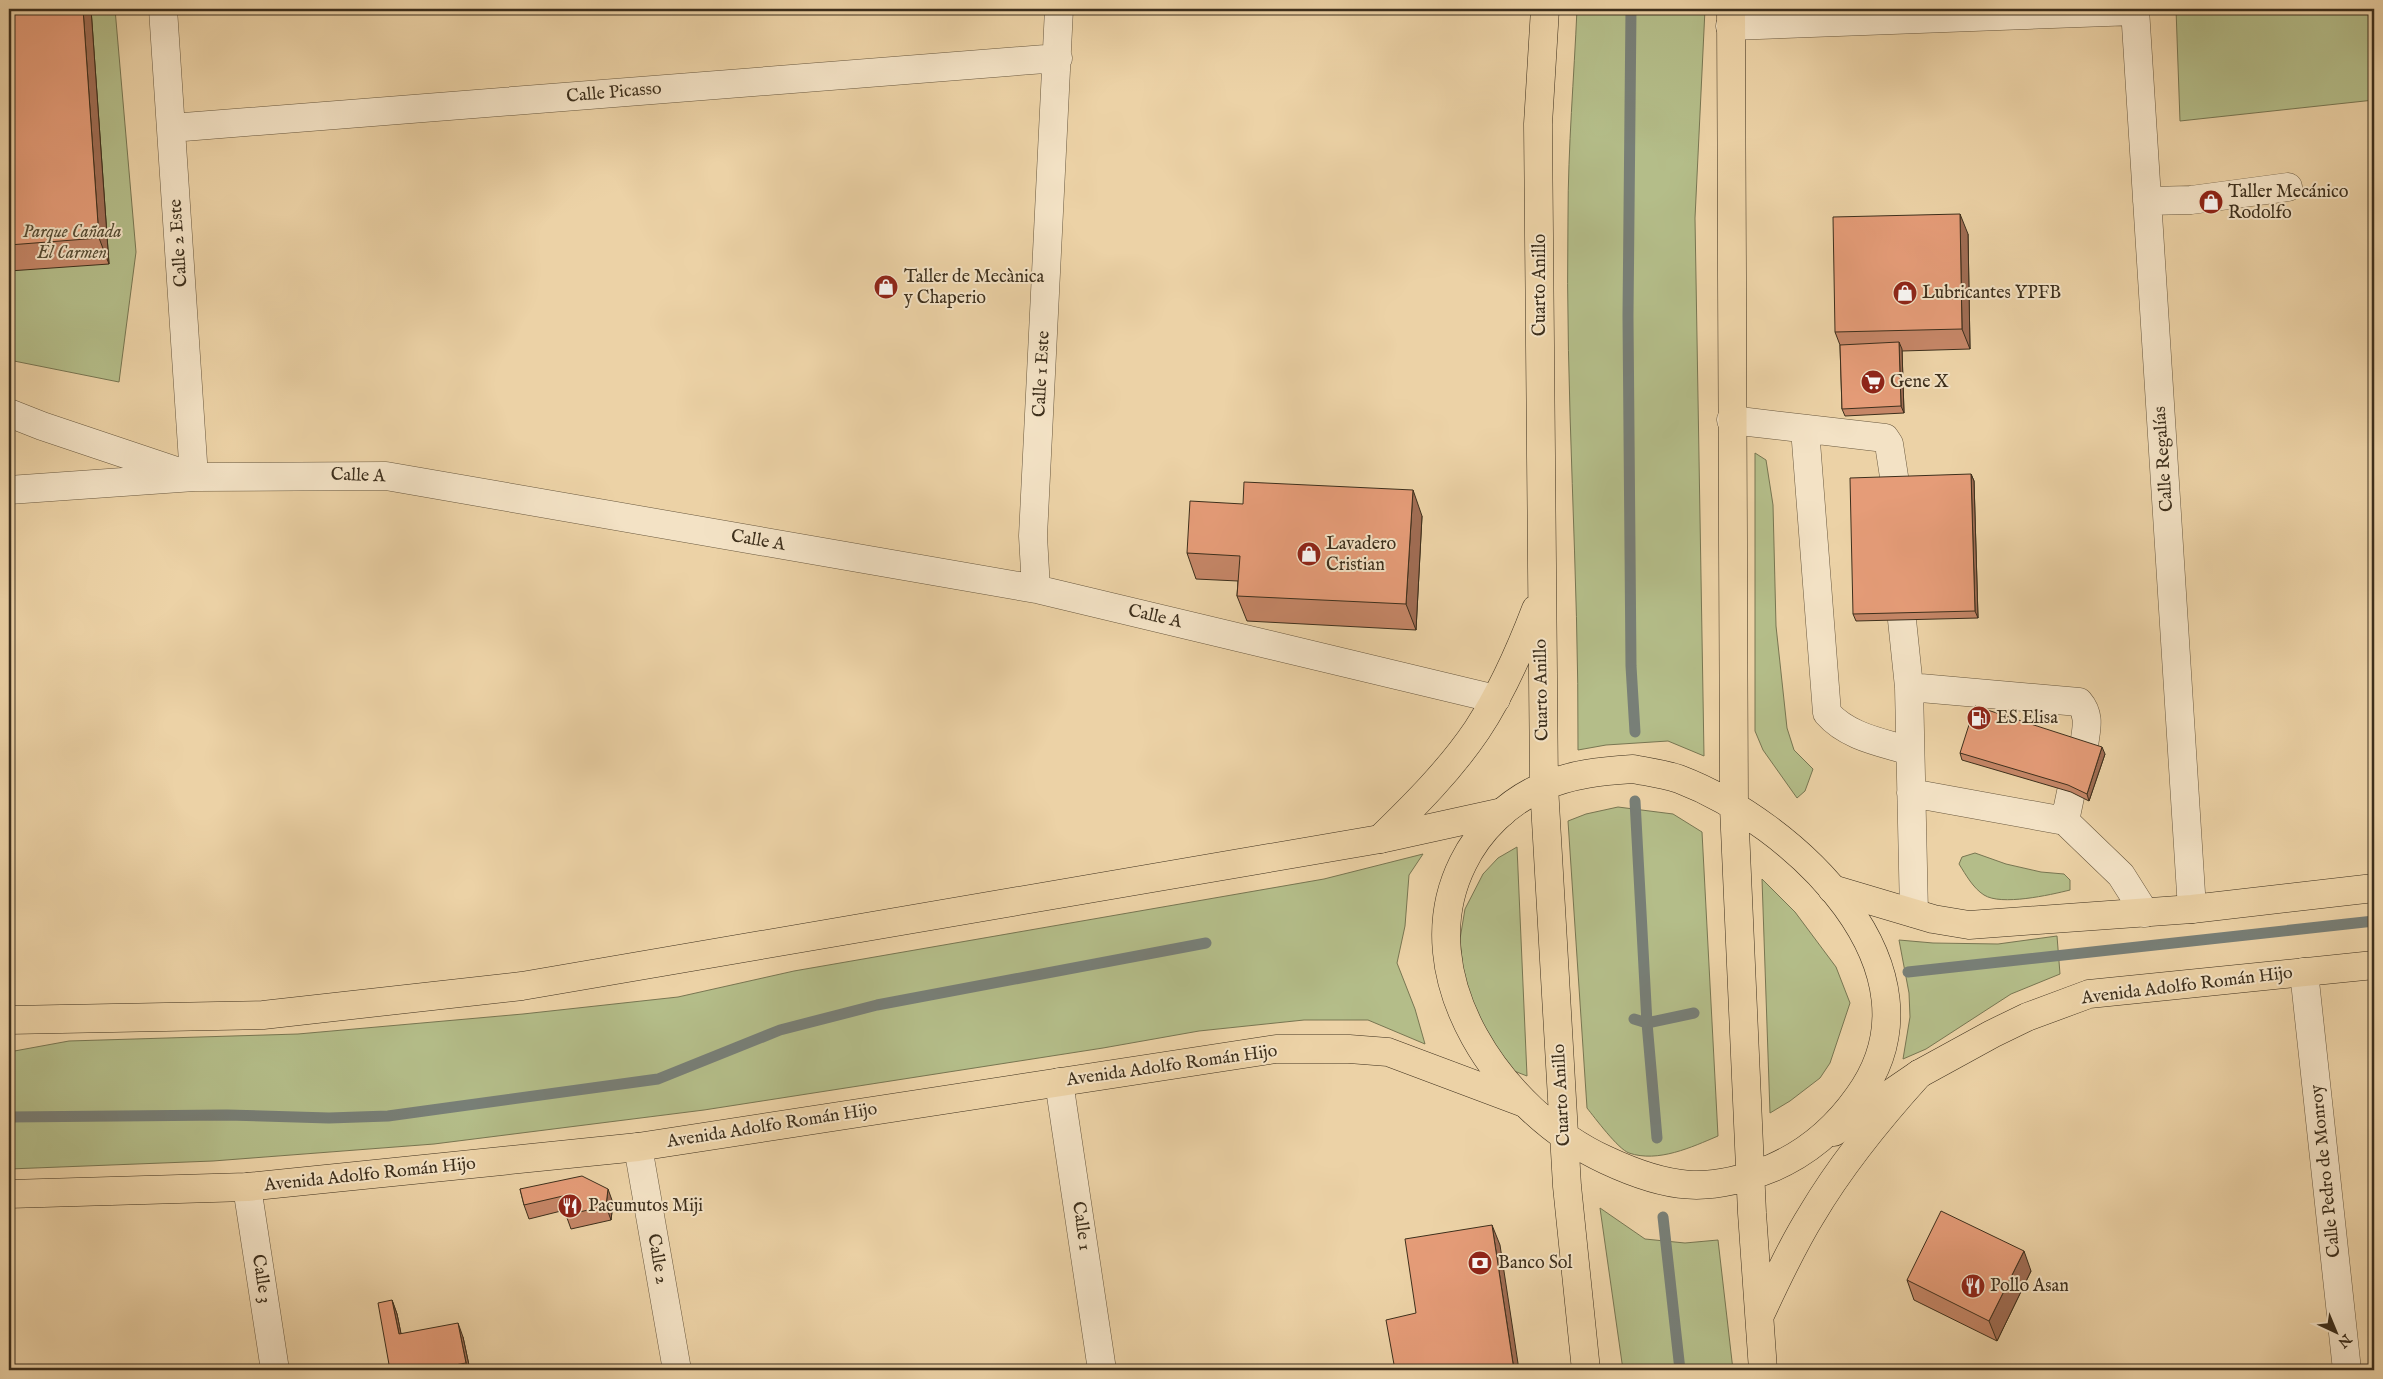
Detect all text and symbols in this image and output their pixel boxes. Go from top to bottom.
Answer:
street label: Calle Picasso [565,77,663,109]
place label: Taller Mecánico Rodolfo [2228,181,2349,225]
shop icon: Taller Mecánico Rodolfo [2198,189,2224,215]
street label: Calle 2 Este [164,198,194,288]
park label: Parque Cañada El Carmen [22,221,122,265]
street label: Cuarto Anillo [1529,234,1552,336]
place label: Taller de Mecànica y Chaperio [903,266,1044,310]
shop icon: Taller de Mecànica y Chaperio [873,274,899,300]
shop icon: Lubricantes YPFB [1892,280,1918,306]
place label: Lubricantes YPFB [1922,282,2061,305]
street label: Calle 1 Este [1028,330,1056,418]
supermarket icon: Gene X [1860,369,1886,395]
place label: Gene X [1890,371,1949,394]
street label: Calle Regalías [2149,405,2179,513]
street label: Calle A [330,464,387,488]
street label: Calle A [729,525,788,557]
place label: Lavadero Cristian [1326,533,1397,577]
shop icon: Lavadero Cristian [1296,541,1322,567]
street label: Calle A [1126,600,1185,635]
street label: Cuarto Anillo [1530,638,1554,741]
fuel station icon: ES Elisa [1966,705,1992,731]
place label: ES Elisa [1996,707,2058,730]
street label: Avenida Adolfo Román Hijo [2079,962,2294,1010]
street label: Avenida Adolfo Román Hijo [1064,1040,1279,1092]
street label: Cuarto Anillo [1548,1043,1576,1147]
street label: Calle Pedro de Monroy [2305,1083,2347,1259]
street label: Avenida Adolfo Román Hijo [664,1098,879,1154]
street label: Avenida Adolfo Román Hijo [262,1152,477,1198]
restaurant icon: Pacumutos Miji [557,1193,583,1219]
place label: Pacumutos Miji [588,1195,703,1218]
street label: Calle 1 [1066,1200,1096,1252]
street label: Calle 2 [641,1232,673,1286]
bank icon: Banco Sol [1467,1250,1493,1276]
place label: Banco Sol [1498,1252,1572,1275]
street label: Calle 3 [246,1253,276,1305]
restaurant icon: Pollo Asan [1960,1273,1986,1299]
place label: Pollo Asan [1990,1275,2069,1298]
north arrow [2310,1306,2360,1356]
text: N [2334,1329,2356,1351]

